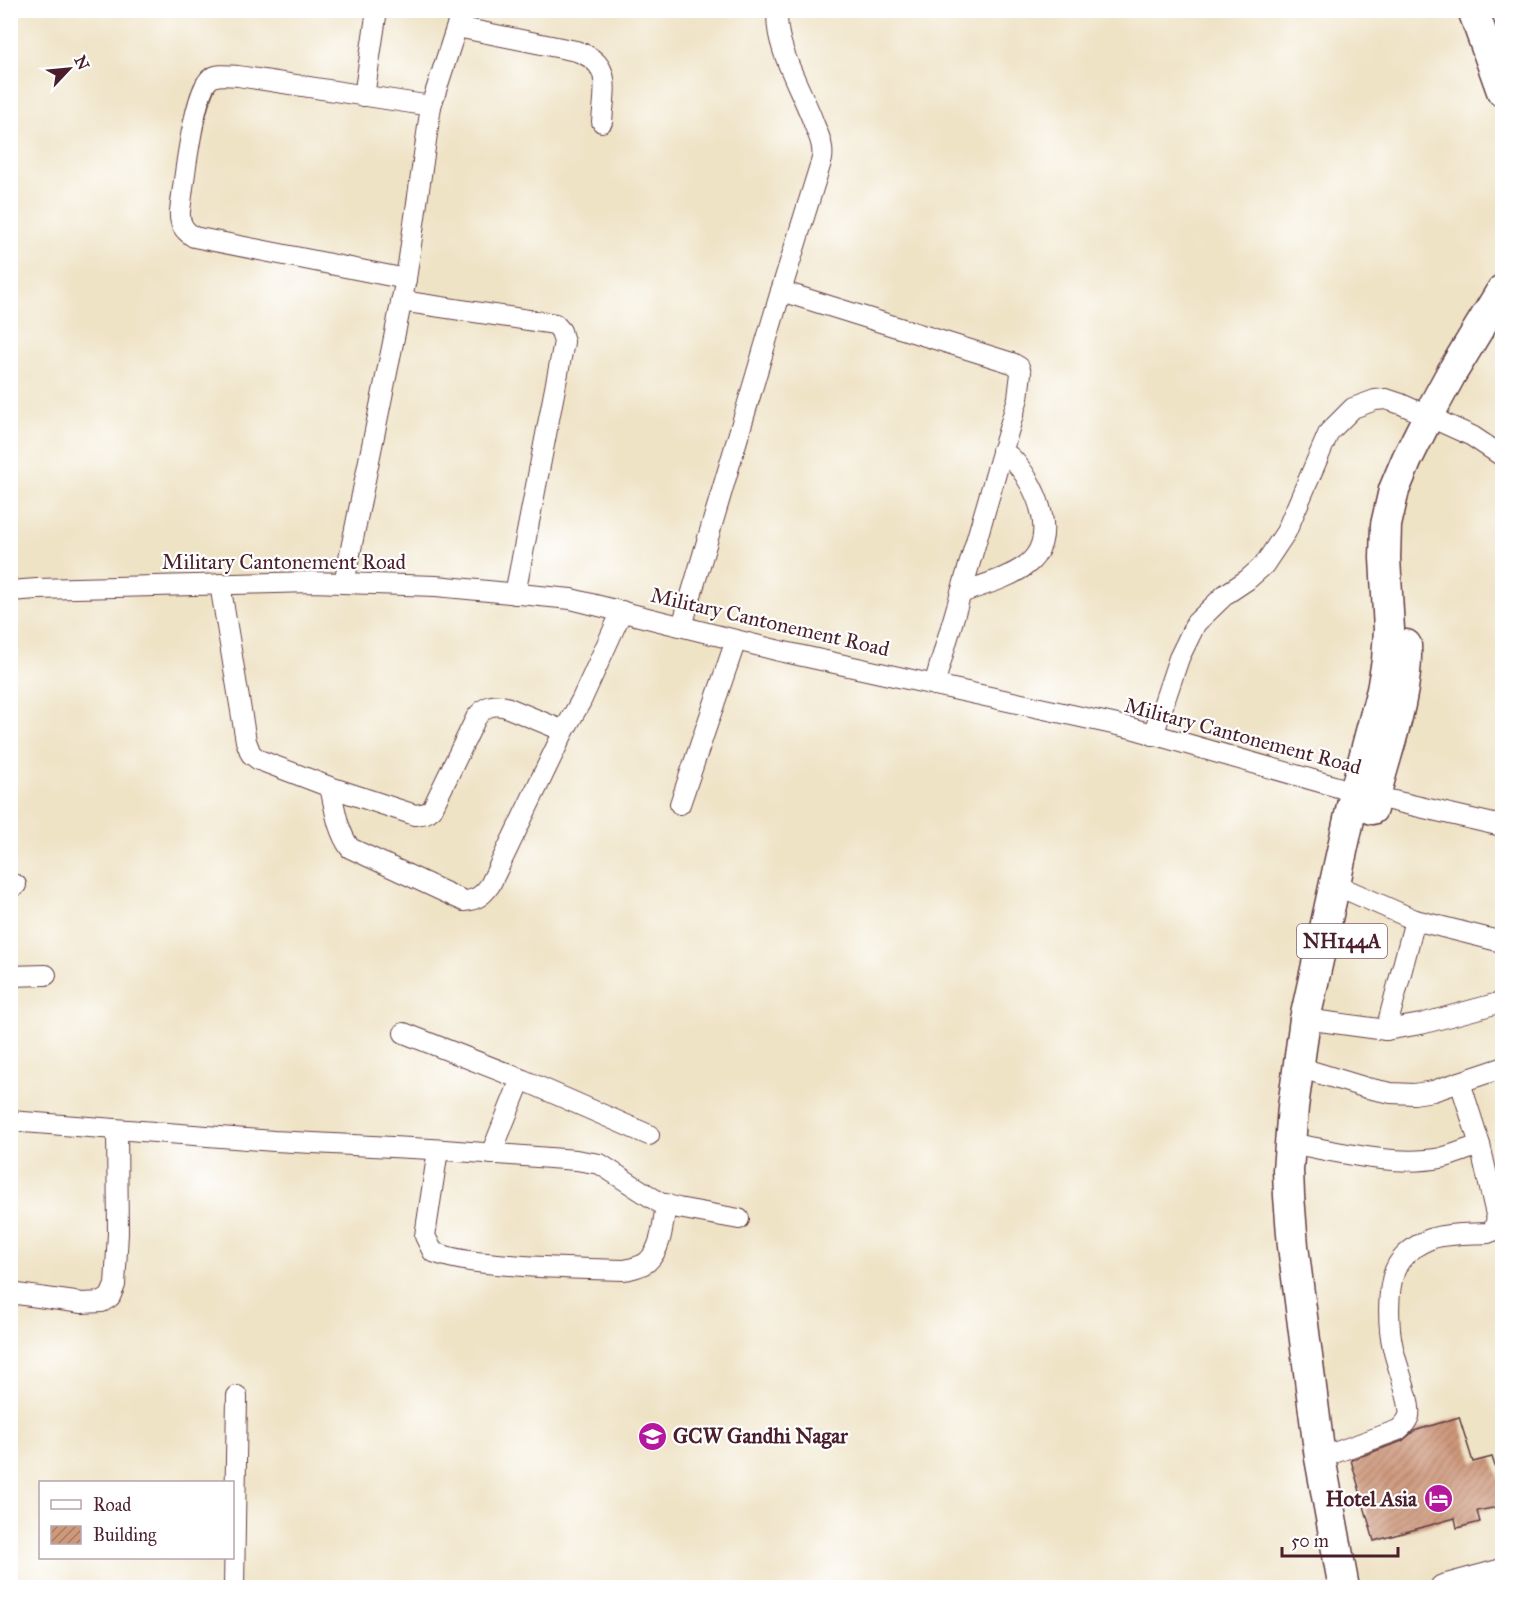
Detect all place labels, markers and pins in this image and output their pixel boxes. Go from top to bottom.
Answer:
school or university icon: GCW Gandhi Nagar [636,1420,668,1452]
place label: GCW Gandhi Nagar [673,1423,849,1449]
hotel icon: Hotel Asia [1422,1483,1454,1515]
place label: Hotel Asia [1326,1486,1418,1512]

